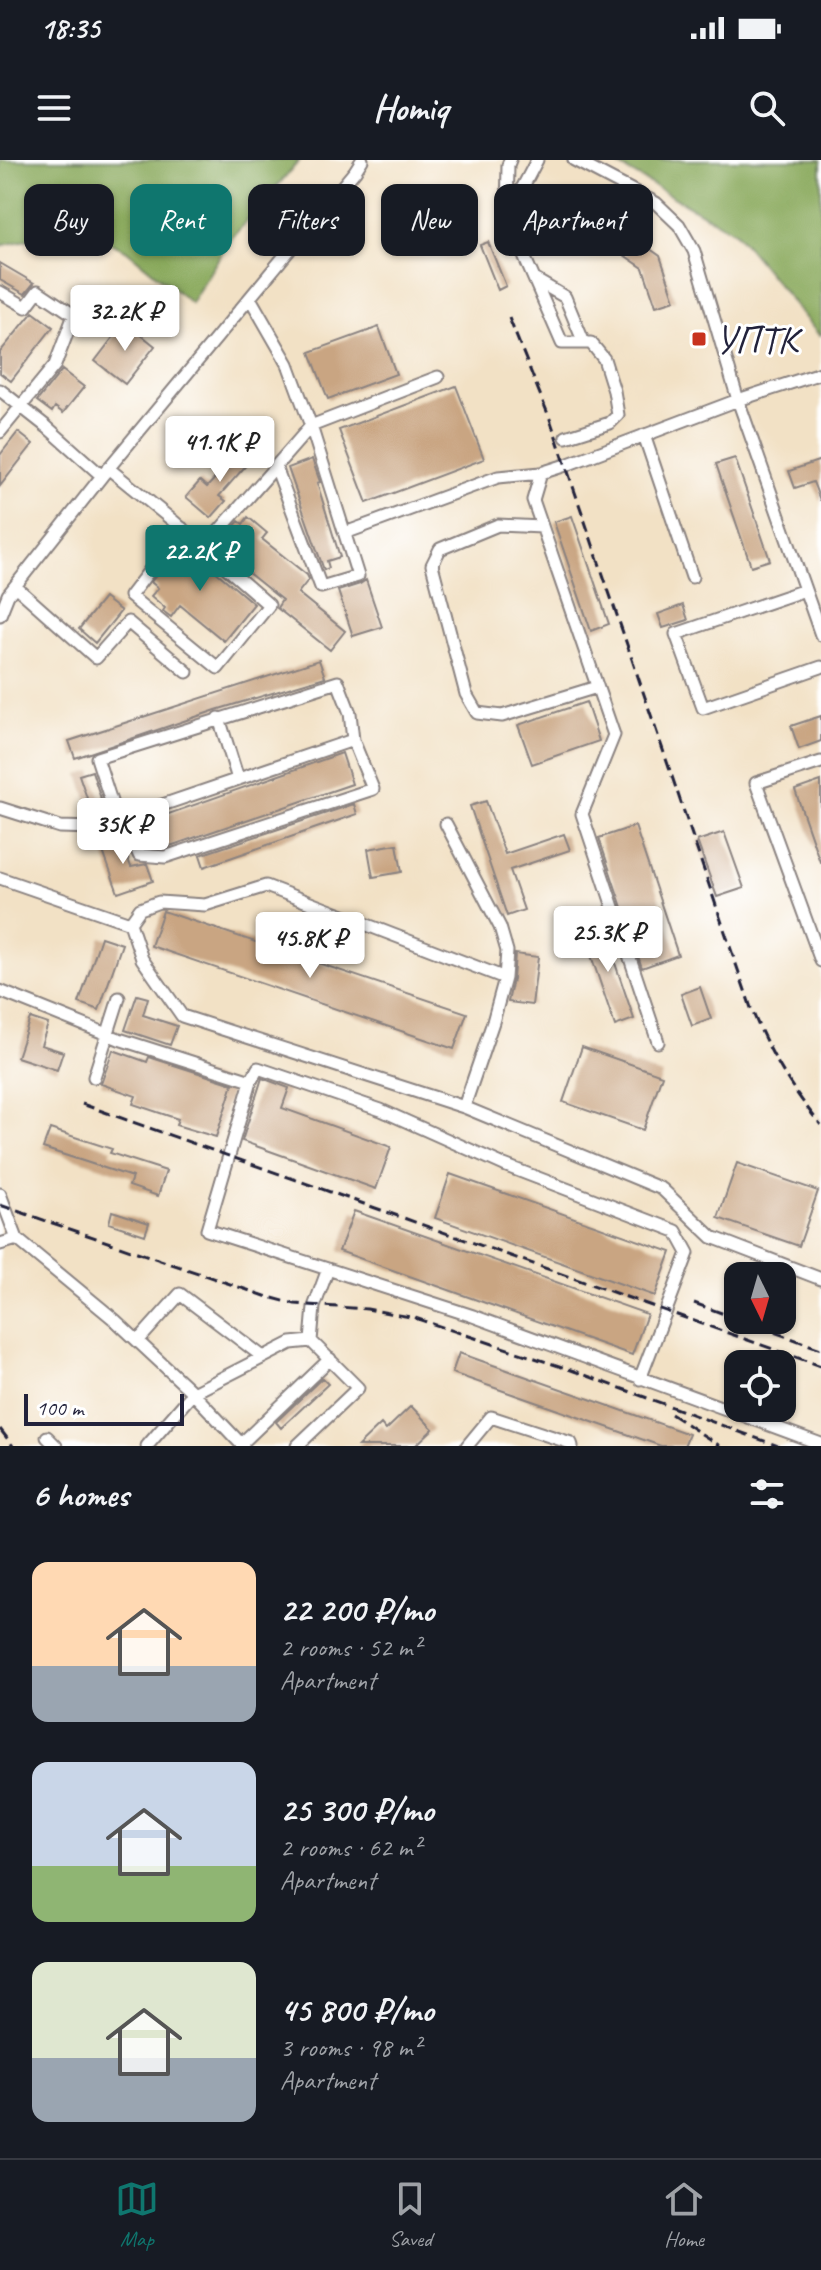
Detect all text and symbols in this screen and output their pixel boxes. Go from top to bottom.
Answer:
text: 18:35 [40,9,99,47]
text: Homiq [373,85,448,131]
icon: menu [32,86,76,130]
icon: search [745,86,789,130]
chip: Buy [24,184,114,256]
chip: Rent [130,184,232,256]
chip: Filters [248,184,365,256]
chip: New [381,184,478,256]
chip: Apartment [494,184,653,256]
pin: 32.2K ₽ [51,285,199,353]
text: 32.2K ₽ [88,294,162,327]
place label: УПТК [715,315,804,365]
marker: УПТК [690,330,708,348]
pin: 41.1K ₽ [146,416,294,484]
text: 41.1K ₽ [183,425,257,458]
pin: 22.2K ₽ [126,525,274,593]
text: 22.2K ₽ [163,534,237,567]
pin: 35K ₽ [67,798,179,866]
text: 35K ₽ [95,807,151,840]
pin: 25.3K ₽ [534,906,682,974]
pin: 45.8K ₽ [236,912,384,980]
text: 25.3K ₽ [572,915,644,948]
text: 45.8K ₽ [274,921,346,954]
north arrow [724,1262,796,1334]
map controls [724,1262,796,1422]
button: locate [724,1350,796,1422]
scale bar [24,1390,184,1426]
text: 100 m [36,1394,83,1422]
icon: filters [745,1472,789,1516]
text: 6 homes [32,1473,129,1516]
text: 22 200 ₽/mo [280,1588,434,1631]
icon: home [96,1594,192,1690]
text: 2 rooms · 52 m² [280,1631,421,1664]
text: Apartment [280,1664,376,1697]
text: 25 300 ₽/mo [280,1788,434,1831]
icon: home [96,1794,192,1890]
text: 2 rooms · 62 m² [280,1831,421,1864]
text: Apartment [280,1864,376,1897]
text: 45 800 ₽/mo [280,1988,434,2031]
icon: home [96,1994,192,2090]
text: 3 rooms · 98 m² [280,2031,421,2064]
text: Apartment [280,2064,376,2097]
tab: Map [115,2177,159,2253]
tab: Saved [388,2177,432,2253]
tab: Home [662,2177,706,2253]

